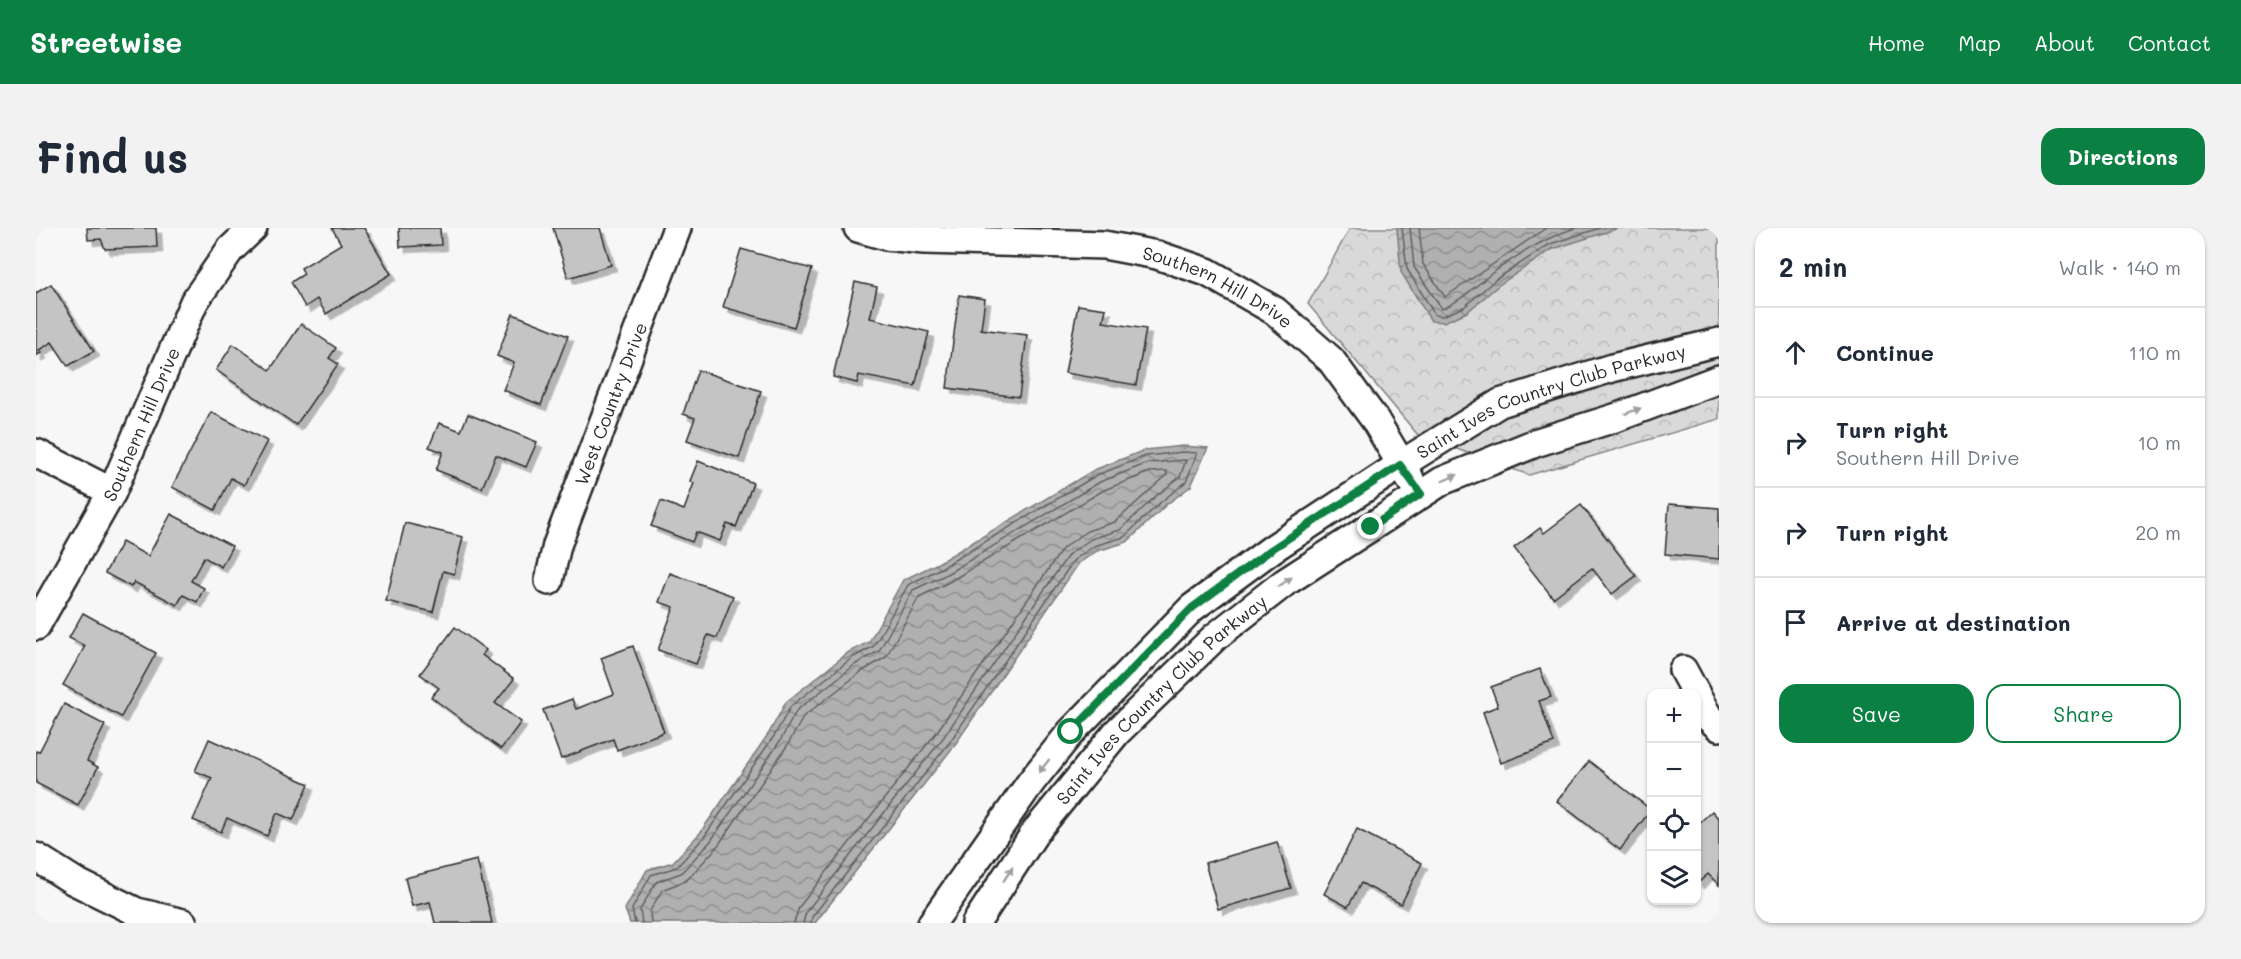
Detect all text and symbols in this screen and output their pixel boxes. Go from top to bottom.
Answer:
text: Streetwise [30,24,182,60]
text: Home [1868,29,1925,56]
text: Map [1958,29,2001,56]
text: About [2034,29,2095,56]
text: Contact [2128,29,2211,56]
button: Directions [2041,128,2205,185]
text: Find us [36,129,188,184]
street label: Southern Hill Drive [1141,241,1298,333]
text: 2 min [1779,250,1847,284]
text: Walk · 140 m [2058,254,2181,280]
street label: West Country Drive [569,319,652,489]
icon: ahead [1779,336,1812,369]
text: Continue [1836,338,1934,367]
street label: Saint Ives Country Club Parkway [1412,339,1688,464]
text: 110 m [2128,339,2181,365]
street label: Southern Hill Drive [97,343,185,506]
one-way arrow [1624,406,1642,415]
text: Turn right [1836,415,1948,444]
icon: right [1779,426,1812,459]
text: 10 m [2137,429,2181,455]
text: Southern Hill Drive [1836,444,2020,470]
one-way arrow [1441,473,1459,483]
route end [1357,513,1383,539]
icon: right [1779,516,1812,549]
text: Turn right [1836,518,1948,547]
text: 20 m [2135,519,2181,545]
one-way arrow [1277,576,1293,588]
street label: Saint Ives Country Club Parkway [1051,589,1271,809]
icon: arrive [1779,606,1812,639]
text: Arrive at destination [1836,608,2071,637]
button: Save [1779,684,1974,743]
button: Share [1986,684,2181,743]
map controls [1647,689,1701,905]
button: + [1647,689,1701,743]
route start [1057,718,1083,744]
button: − [1647,743,1701,797]
one-way arrow [1037,758,1050,774]
button: locate [1647,797,1701,851]
button: layers [1647,851,1701,905]
one-way arrow [1002,866,1013,882]

